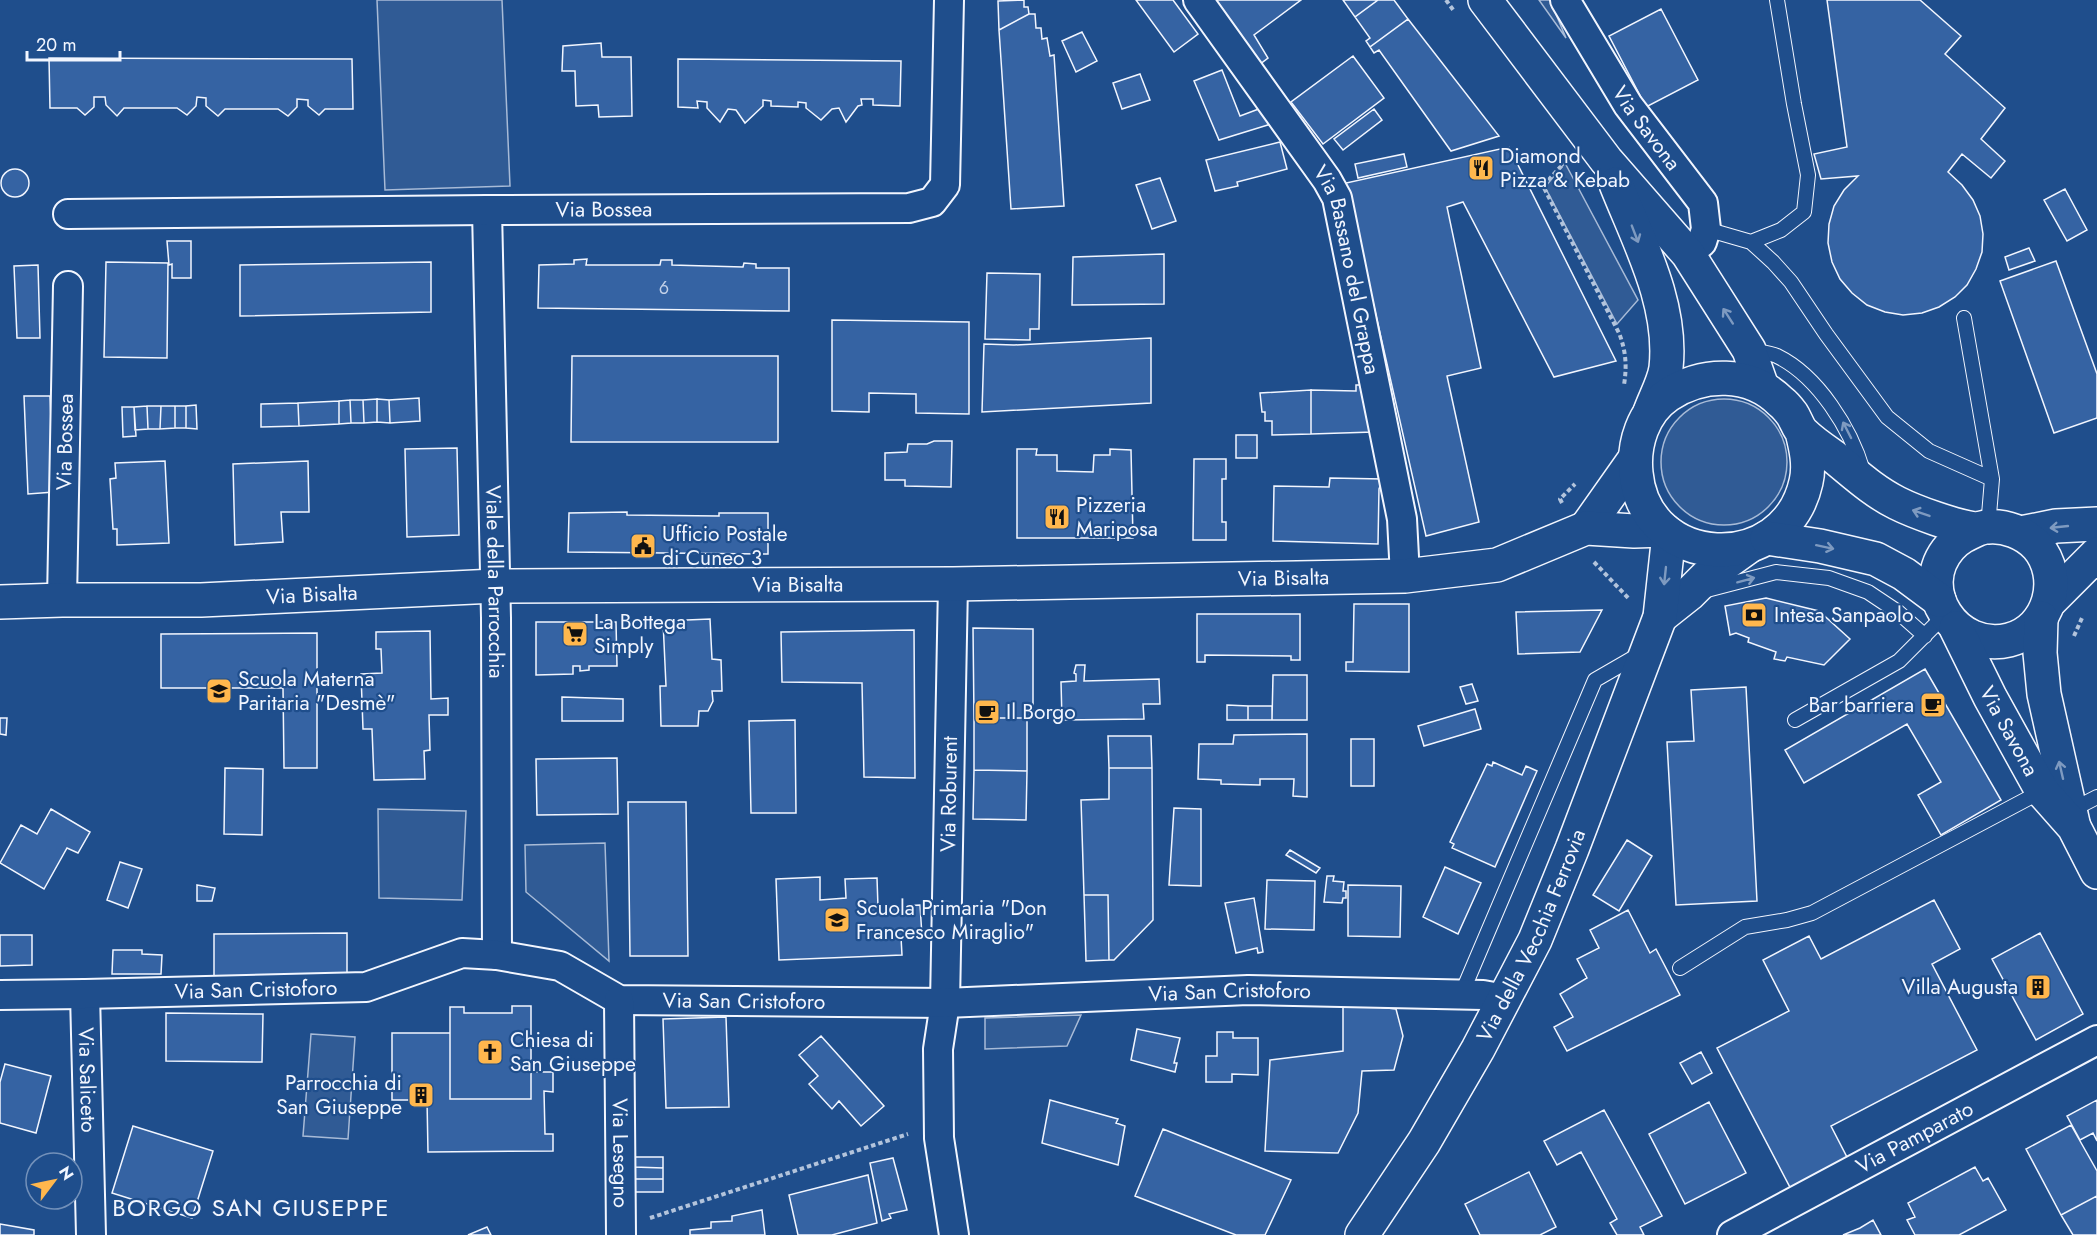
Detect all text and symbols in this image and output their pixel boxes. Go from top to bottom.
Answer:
scale bar [27,24,120,62]
text: 20 m [36,32,76,58]
street label: Via Savona [1605,80,1688,177]
place label: Diamond Pizza & Kebab [1500,141,1630,195]
restaurant icon: Diamond Pizza & Kebab [1466,153,1496,183]
street label: Via Bassano del Grappa [1306,159,1387,377]
street label: Via Bossea [555,194,652,225]
one-way arrow [1630,224,1641,243]
house number: 6 [659,275,669,301]
one-way arrow [1722,308,1734,325]
street label: Via Bossea [49,393,81,491]
one-way arrow [1840,421,1852,439]
street label: Viale della Parrocchia [478,485,511,679]
place label: Pizzeria Mariposa [1076,490,1158,544]
restaurant icon: Pizzeria Mariposa [1042,502,1072,532]
one-way arrow [1912,507,1931,518]
place label: Ufficio Postale di Cuneo 3 [662,519,788,573]
one-way arrow [2049,521,2069,532]
public building icon: Ufficio Postale di Cuneo 3 [628,531,658,561]
one-way arrow [1815,542,1834,554]
street label: Via Bisalta [1238,562,1330,594]
one-way arrow [1659,565,1670,585]
street label: Via Bisalta [752,569,843,600]
one-way arrow [1736,574,1755,586]
street label: Via Bisalta [265,578,358,612]
bank icon: Intesa Sanpaolo [1739,600,1769,630]
place label: Intesa Sanpaolo [1774,600,1913,630]
place label: La Bottega Simply [594,607,686,661]
supermarket icon: La Bottega Simply [560,619,590,649]
place label: Scuola Materna Paritaria "Desmè" [238,664,396,718]
school or university icon: Scuola Materna Paritaria "Desmè" [204,676,234,706]
street label: Via Savona [1972,681,2046,782]
place label: Bar barriera [1809,690,1914,720]
cafe icon: Bar barriera [1918,690,1948,720]
cafe icon: Il Borgo [972,697,1002,727]
place label: Il Borgo [1006,697,1076,727]
street label: Via Roburent [933,736,965,852]
one-way arrow [2054,761,2066,780]
street label: Via della Vecchia Ferrovia [1469,825,1593,1047]
place label: Scuola Primaria "Don Francesco Miraglio" [856,893,1047,947]
school or university icon: Scuola Primaria "Don Francesco Miraglio" [822,905,852,935]
place label: Villa Augusta [1902,972,2018,1002]
building icon: Villa Augusta [2023,972,2053,1002]
street label: Via San Cristoforo [174,973,338,1007]
street label: Via San Cristoforo [1148,975,1311,1009]
street label: Via San Cristoforo [663,985,825,1017]
place label: Chiesa di San Giuseppe [510,1025,636,1079]
street label: Via Saliceto [71,1027,103,1133]
church icon: Chiesa di San Giuseppe [475,1037,505,1067]
place label: Parrocchia di San Giuseppe [276,1068,402,1122]
building icon: Parrocchia di San Giuseppe [406,1080,436,1110]
street label: Via Pamparato [1851,1094,1979,1181]
street label: Via Lesegno [605,1098,636,1208]
north arrow [24,1151,84,1211]
text: N [53,1162,79,1185]
district label: BORGO SAN GIUSEPPE [112,1190,390,1225]

